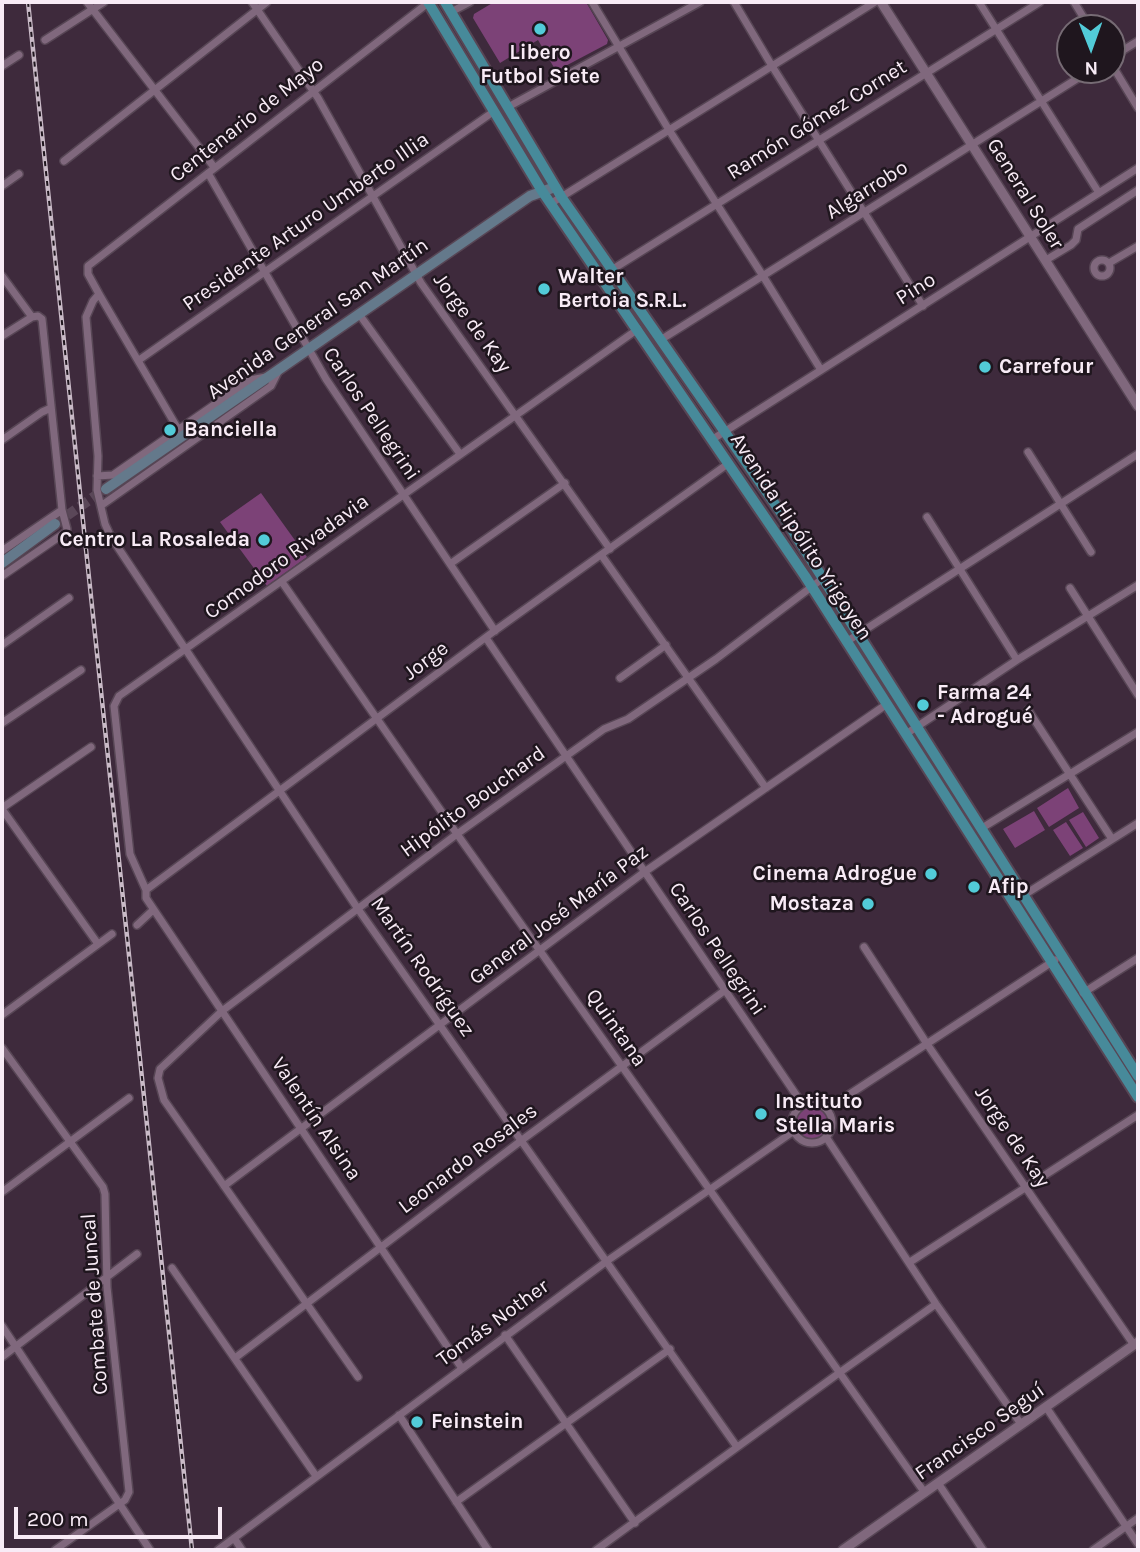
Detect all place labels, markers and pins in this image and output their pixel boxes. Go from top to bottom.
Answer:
marker: Libero Futbol Siete [532,21,548,37]
place label: Libero Futbol Siete [480,40,600,90]
place label: Walter Bertoia S.R.L. [558,264,686,314]
marker: Walter Bertoia S.R.L. [536,281,552,297]
place label: Carrefour [999,354,1093,380]
marker: Carrefour [977,359,993,375]
place label: Banciella [184,417,277,443]
marker: Banciella [162,422,178,438]
place label: Centro La Rosaleda [59,527,250,553]
marker: Centro La Rosaleda [256,532,272,548]
place label: Farma 24 - Adrogué [937,680,1033,730]
marker: Farma 24 - Adrogué [915,697,931,713]
place label: Cinema Adrogue [752,861,917,887]
marker: Cinema Adrogue [923,866,939,882]
place label: Afip [988,874,1029,900]
marker: Afip [966,879,982,895]
place label: Mostaza [769,891,854,917]
marker: Mostaza [860,896,876,912]
place label: Instituto Stella Maris [775,1089,895,1139]
marker: Instituto Stella Maris [753,1106,769,1122]
place label: Feinstein [431,1409,523,1435]
marker: Feinstein [409,1414,425,1430]

